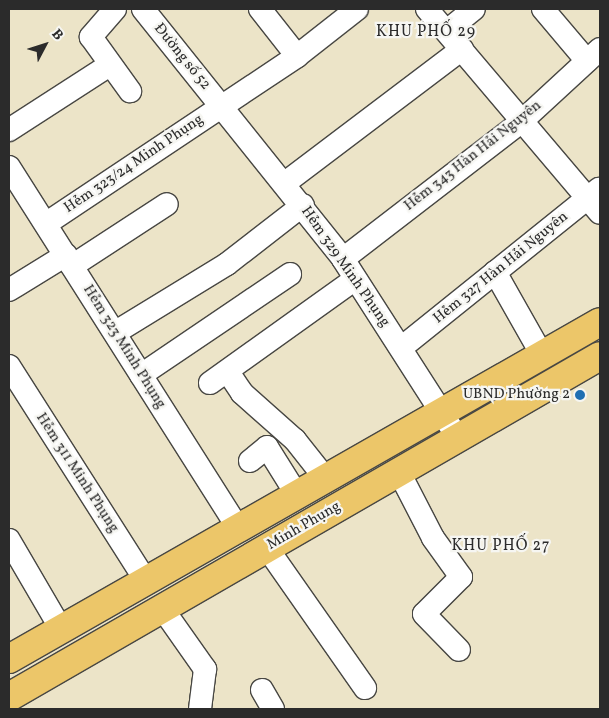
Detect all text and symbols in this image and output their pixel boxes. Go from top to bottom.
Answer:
north arrow [20,20,70,70]
street label: Đường số 52 [150,20,214,94]
district label: KHU PHỐ 29 [375,22,477,42]
text: B [47,25,67,45]
street label: Hẻm 343 Hàn Hải Nguyên [401,97,545,215]
street label: Hẻm 323/24 Minh Phụng [61,111,207,217]
street label: Hẻm 329 Minh Phụng [297,203,393,331]
street label: Hẻm 327 Hàn Hải Nguyên [430,208,572,328]
street label: Hẻm 323 Minh Phụng [79,282,169,412]
place label: UBND Phường 2 [463,386,570,404]
marker: UBND Phường 2 [574,389,586,401]
street label: Hẻm 311 Minh Phụng [32,410,122,536]
street label: Minh Phụng [264,498,344,554]
district label: KHU PHỐ 27 [450,536,552,556]

